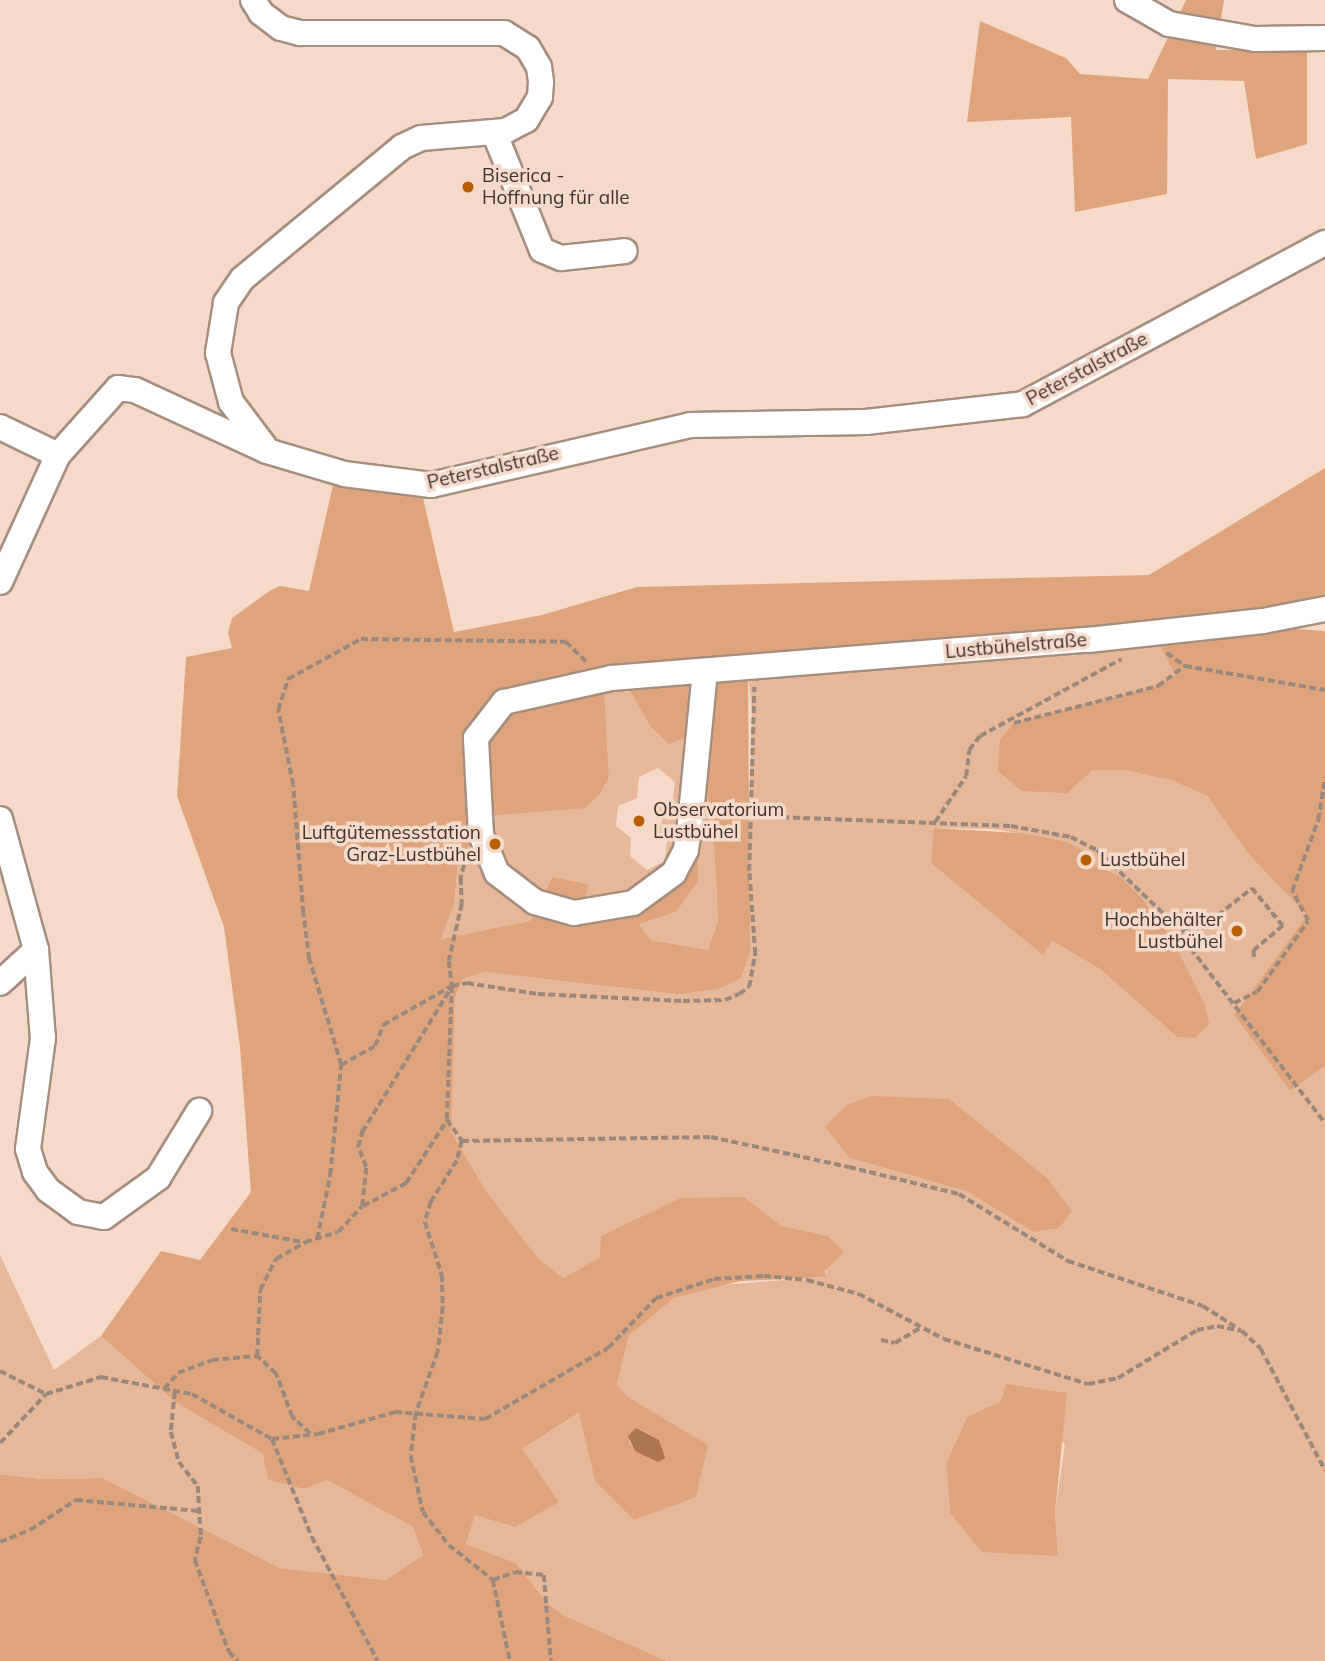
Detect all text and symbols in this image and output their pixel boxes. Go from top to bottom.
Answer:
place label: Biserica - Hoffnung für alle [482,165,630,209]
marker: Biserica - Hoffnung für alle [460,179,476,195]
street label: Peterstalstraße [1022,327,1152,411]
street label: Peterstalstraße [425,442,561,494]
street label: Lustbühelstraße [944,628,1088,664]
place label: Observatorium Lustbühel [653,799,784,843]
marker: Observatorium Lustbühel [631,813,647,829]
place label: Luftgütemessstation Graz-Lustbühel [302,822,481,866]
marker: Luftgütemessstation Graz-Lustbühel [487,836,503,852]
place label: Lustbühel [1100,849,1185,871]
marker: Lustbühel [1078,852,1094,868]
place label: Hochbehälter Lustbühel [1104,909,1223,953]
marker: Hochbehälter Lustbühel [1229,923,1245,939]

